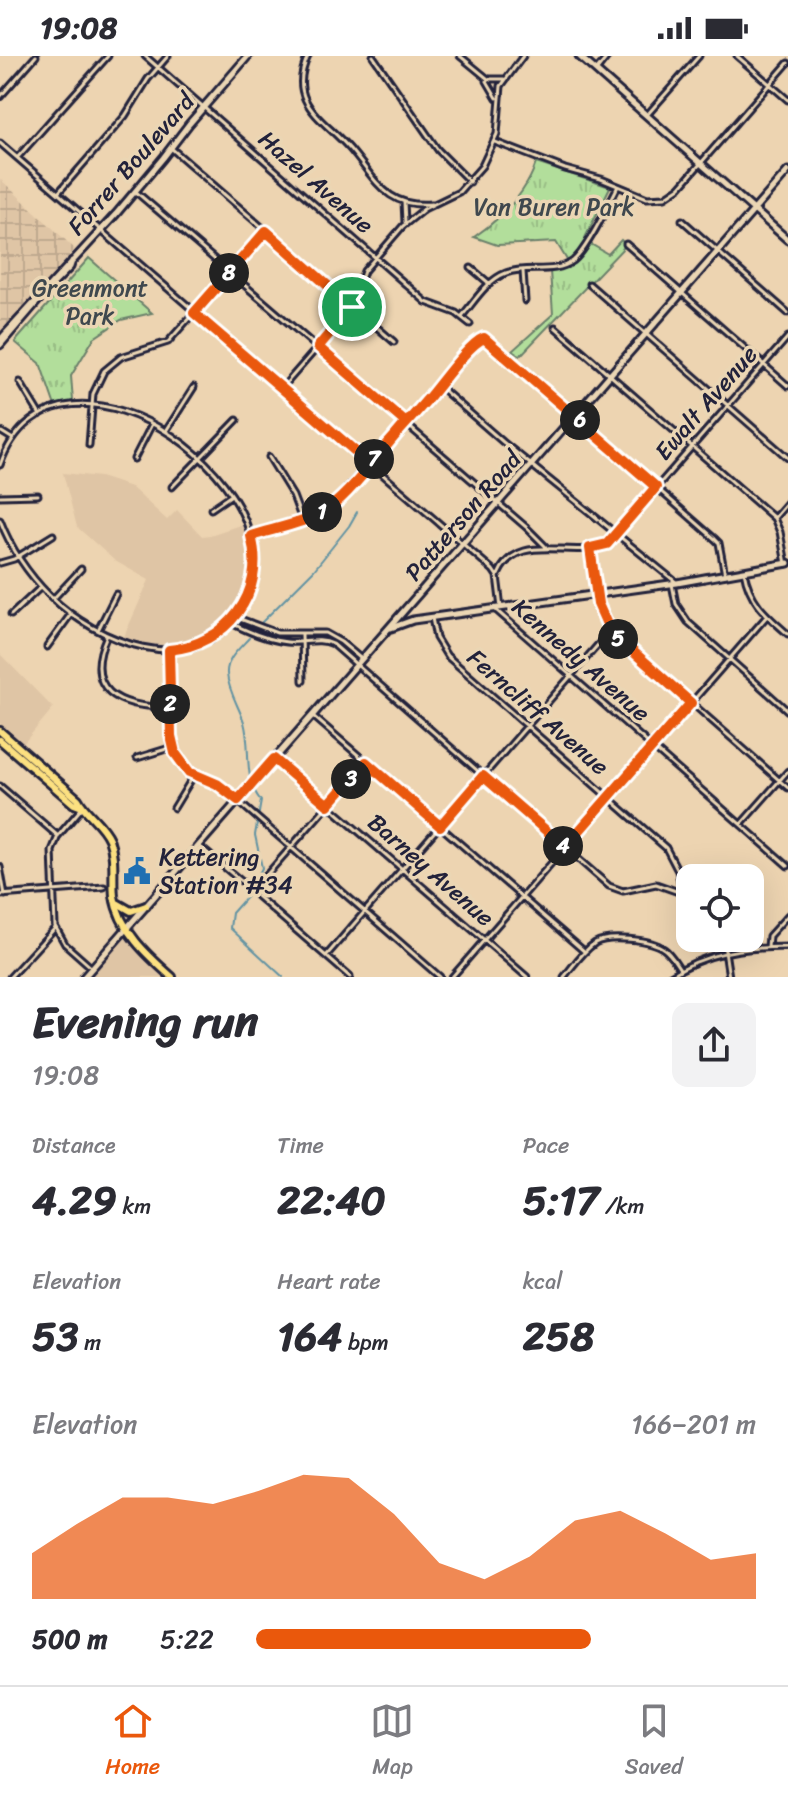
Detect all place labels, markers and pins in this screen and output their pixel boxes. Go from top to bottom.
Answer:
pin: 8 [209,253,249,293]
pin [318,273,386,341]
pin: 6 [560,400,600,440]
pin: 7 [354,439,394,479]
pin: 1 [302,492,342,532]
pin: 5 [598,619,638,659]
pin: 2 [150,684,190,724]
pin: 3 [331,759,371,799]
pin: 4 [543,826,583,866]
place label: Kettering Station #34 [159,836,293,906]
public building icon: Kettering Station #34 [122,856,152,886]

